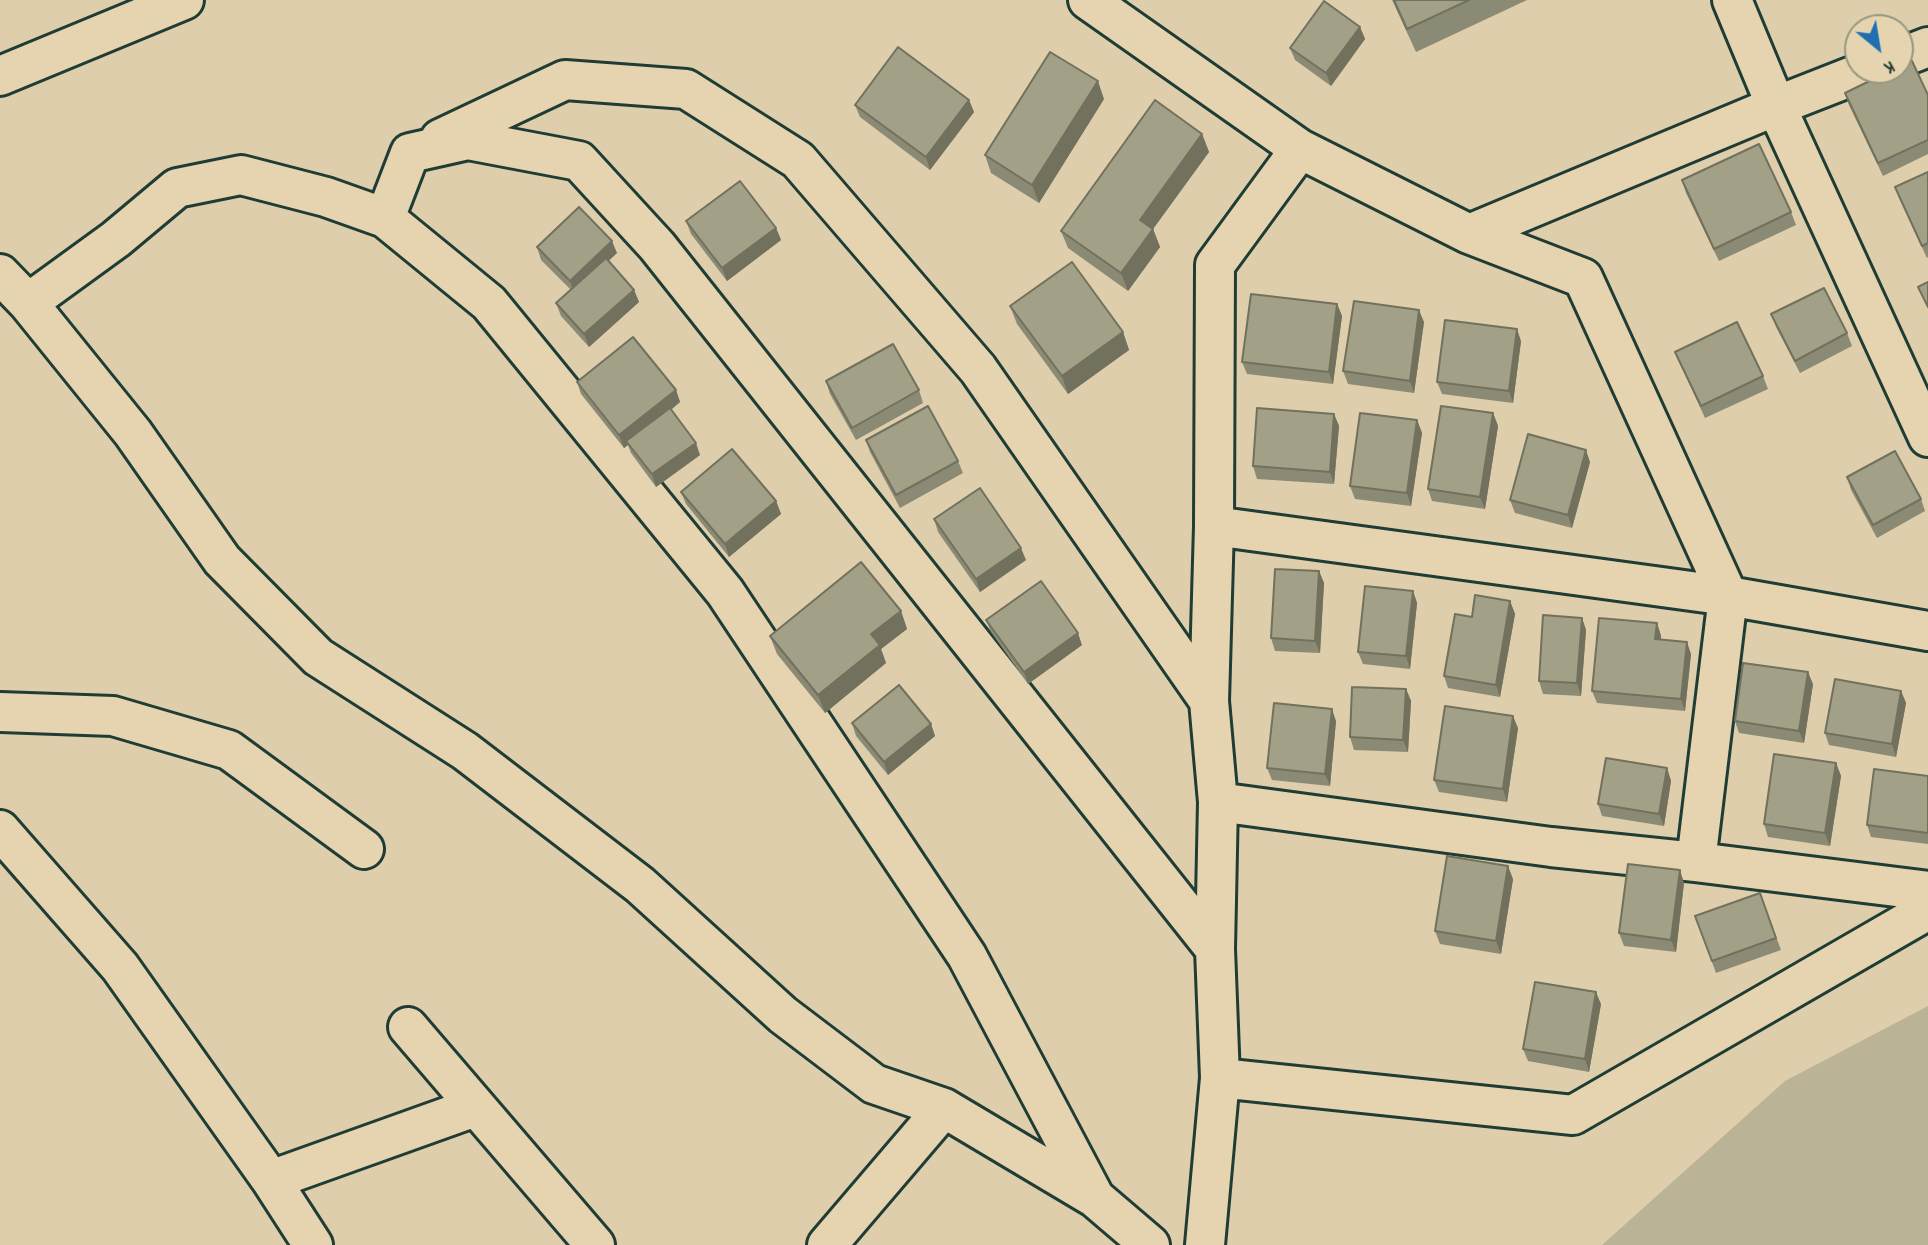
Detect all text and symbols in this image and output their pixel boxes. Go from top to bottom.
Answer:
north arrow [1844,14,1914,84]
text: K [1878,52,1899,80]

